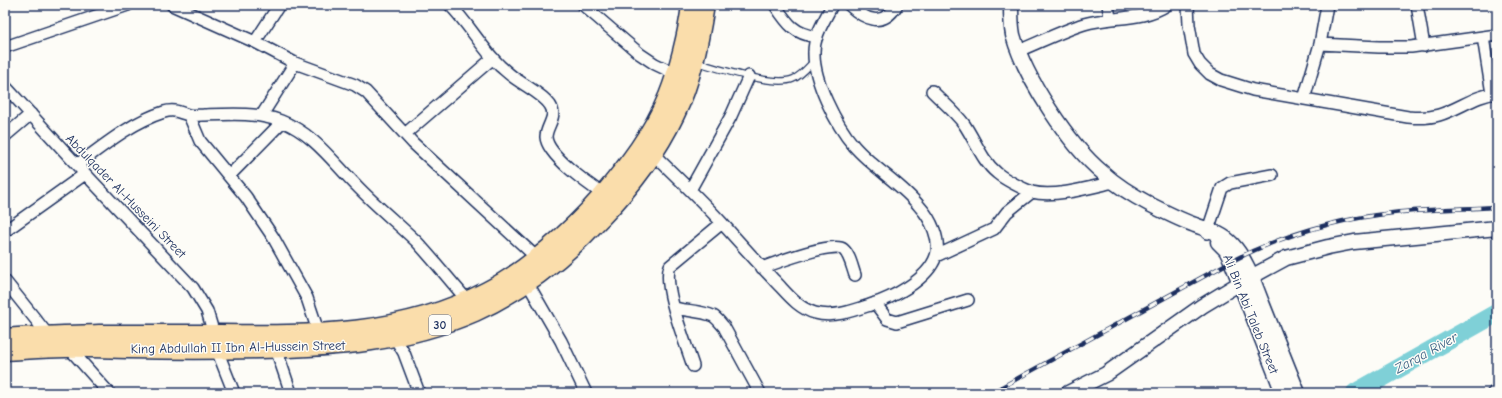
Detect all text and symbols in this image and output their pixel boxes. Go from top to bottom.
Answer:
street label: Abdulqader Al-Husseini Street [63,131,190,262]
street label: Ali Bin Abi Taleb Street [1220,252,1282,377]
road number: 30 [429,315,451,335]
water label: Zarqa River [1391,328,1462,378]
street label: King Abdullah II Ibn Al-Hussein Street [131,338,347,356]

